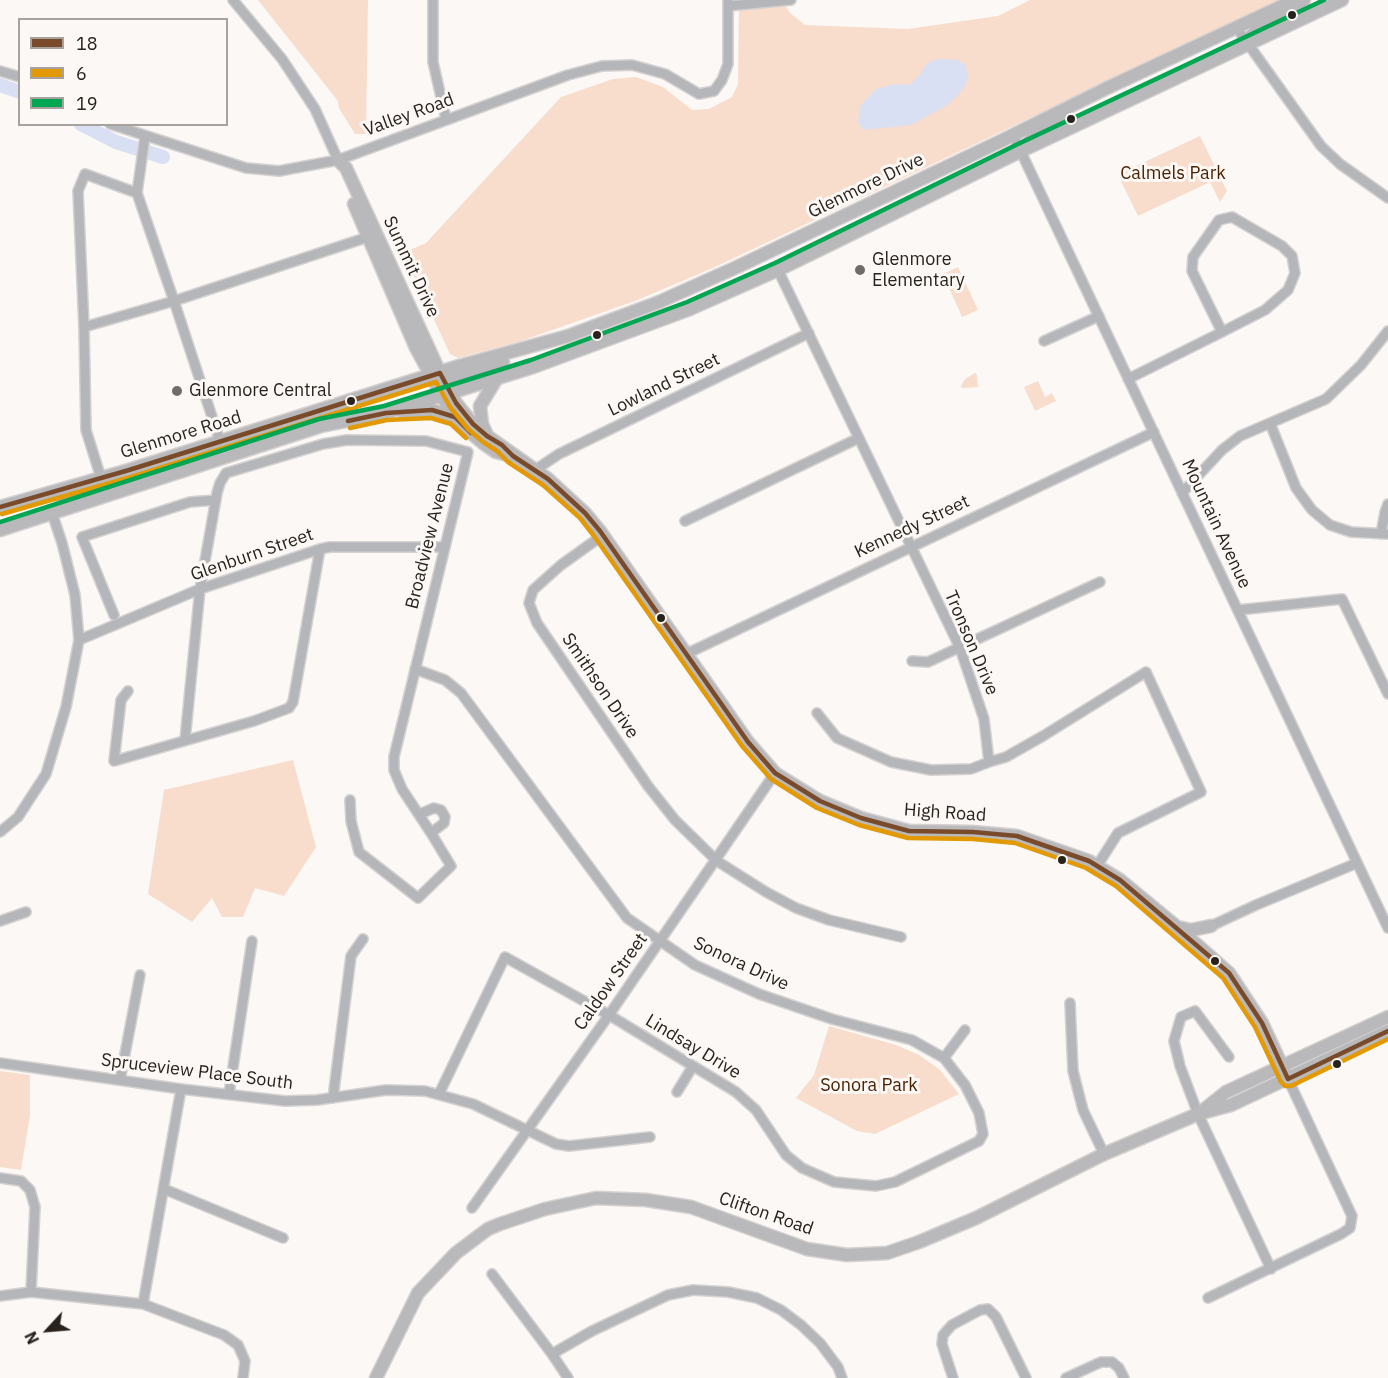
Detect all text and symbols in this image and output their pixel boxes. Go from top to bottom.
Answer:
unlabelled marker [1286,9,1298,21]
legend [18,18,228,126]
text: 18 [76,32,98,55]
text: 6 [76,62,87,85]
street label: Valley Road [361,89,457,141]
text: 19 [76,92,98,115]
unlabelled marker [1065,113,1077,125]
street label: Glenmore Drive [805,149,927,223]
park label: Calmels Park [1120,163,1226,185]
street label: Summit Drive [378,213,444,321]
place label: Glenmore Elementary [872,249,965,292]
marker: Glenmore Elementary [853,263,867,277]
unlabelled marker [591,329,603,341]
street label: Lowland Street [605,349,723,421]
place label: Glenmore Central [189,380,332,402]
marker: Glenmore Central [170,384,184,398]
unlabelled marker [345,395,357,407]
street label: Glenmore Road [118,406,244,464]
street label: Mountain Avenue [1177,456,1255,592]
street label: Broadview Avenue [401,461,459,611]
street label: Kennedy Street [851,491,973,563]
street label: Glenburn Street [188,524,316,586]
street label: Tronson Drive [939,588,1003,698]
unlabelled marker [655,612,667,624]
street label: Smithson Drive [557,629,643,743]
street label: High Road [903,799,987,827]
unlabelled marker [1056,854,1068,866]
street label: Caldow Street [570,929,652,1035]
street label: Sonora Drive [690,932,792,996]
unlabelled marker [1209,955,1221,967]
street label: Lindsay Drive [641,1010,745,1084]
street label: Spruceview Place South [100,1049,294,1095]
unlabelled marker [1331,1058,1343,1070]
park label: Sonora Park [820,1075,918,1097]
street label: Clifton Road [716,1188,816,1240]
north arrow [18,1300,78,1360]
text: N [20,1328,43,1347]

